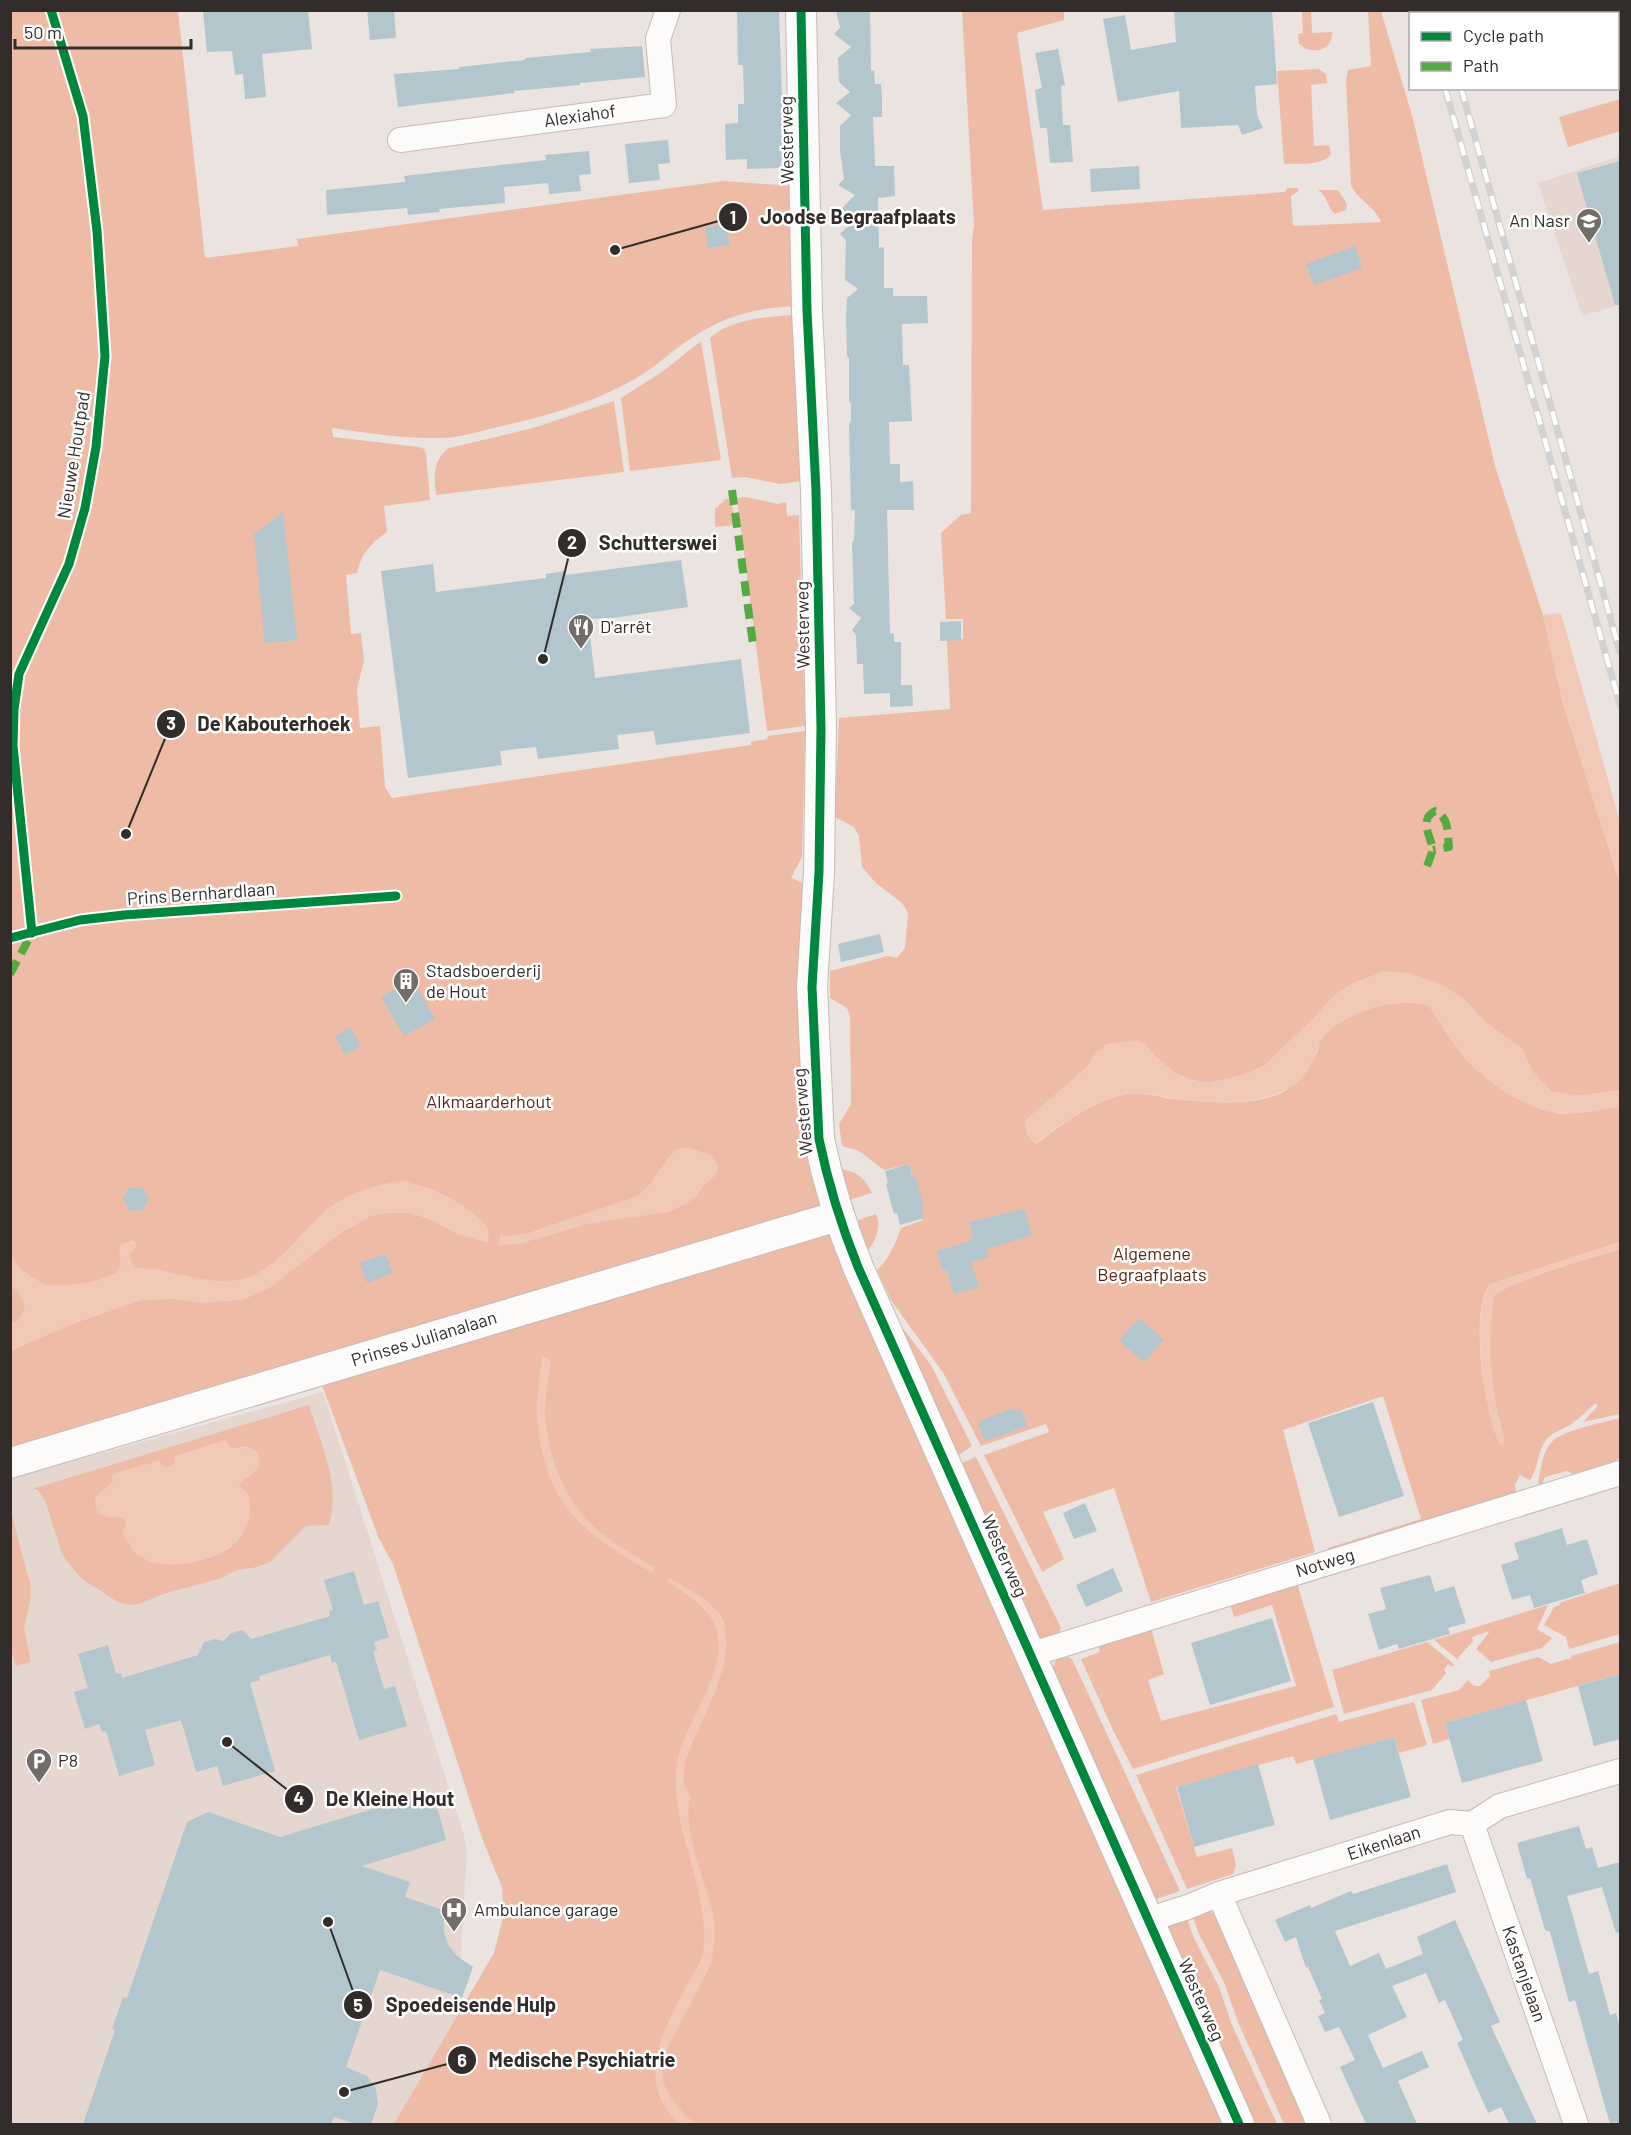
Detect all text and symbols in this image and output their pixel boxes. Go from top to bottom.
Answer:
scale bar [15,12,190,50]
legend [1409,12,1619,90]
text: 50 m [24,21,62,43]
text: Cycle path [1463,24,1544,46]
text: Path [1463,54,1499,76]
street label: Westerweg [774,96,798,184]
street label: Alexiahof [542,99,617,131]
callout: Joodse Begraafplaats [718,198,968,236]
text: Joodse Begraafplaats [760,204,956,228]
text: 1 [730,206,736,228]
school or university icon: An Nasr [1574,206,1604,244]
place label: An Nasr [1509,209,1570,231]
street label: Nieuwe Houtpad [52,390,94,520]
callout: Schutterswei [557,524,730,562]
text: Schutterswei [599,530,717,554]
text: 2 [567,531,577,553]
street label: Westerweg [790,581,814,669]
restaurant icon: D'arrêt [566,612,596,650]
place label: D'arrêt [600,615,652,637]
callout: De Kabouterhoek [156,705,363,743]
text: De Kabouterhoek [197,711,351,735]
text: 3 [166,712,176,734]
street label: Prins Bernhardlaan [126,877,276,909]
place label: Stadsboerderij de Hout [426,959,541,1002]
building icon: Stadsboerderij de Hout [391,966,421,1004]
street label: Westerweg [787,1067,817,1157]
park label: Alkmaarderhout [426,1090,552,1112]
park label: Algemene Begraafplaats [1097,1242,1207,1285]
street label: Prinses Julianalaan [348,1305,499,1371]
street label: Westerweg [977,1511,1033,1600]
street label: Notweg [1293,1543,1357,1581]
parking icon: P8 [24,1746,54,1784]
place label: P8 [58,1749,78,1771]
callout: De Kleine Hout [284,1780,466,1818]
text: De Kleine Hout [326,1786,454,1810]
text: 4 [294,1787,305,1809]
street label: Eikenlaan [1344,1820,1423,1864]
hospital icon: Ambulance garage [439,1895,469,1933]
place label: Ambulance garage [474,1898,618,1920]
street label: Kastanjelaan [1498,1923,1552,2025]
street label: Westerweg [1174,1955,1230,2044]
callout: Spoedeisende Hulp [343,1986,568,2024]
text: Spoedeisende Hulp [386,1992,556,2016]
text: 5 [353,1994,363,2016]
callout: Medische Psychiatrie [447,2041,688,2079]
text: Medische Psychiatrie [489,2047,676,2071]
text: 6 [457,2049,467,2071]

